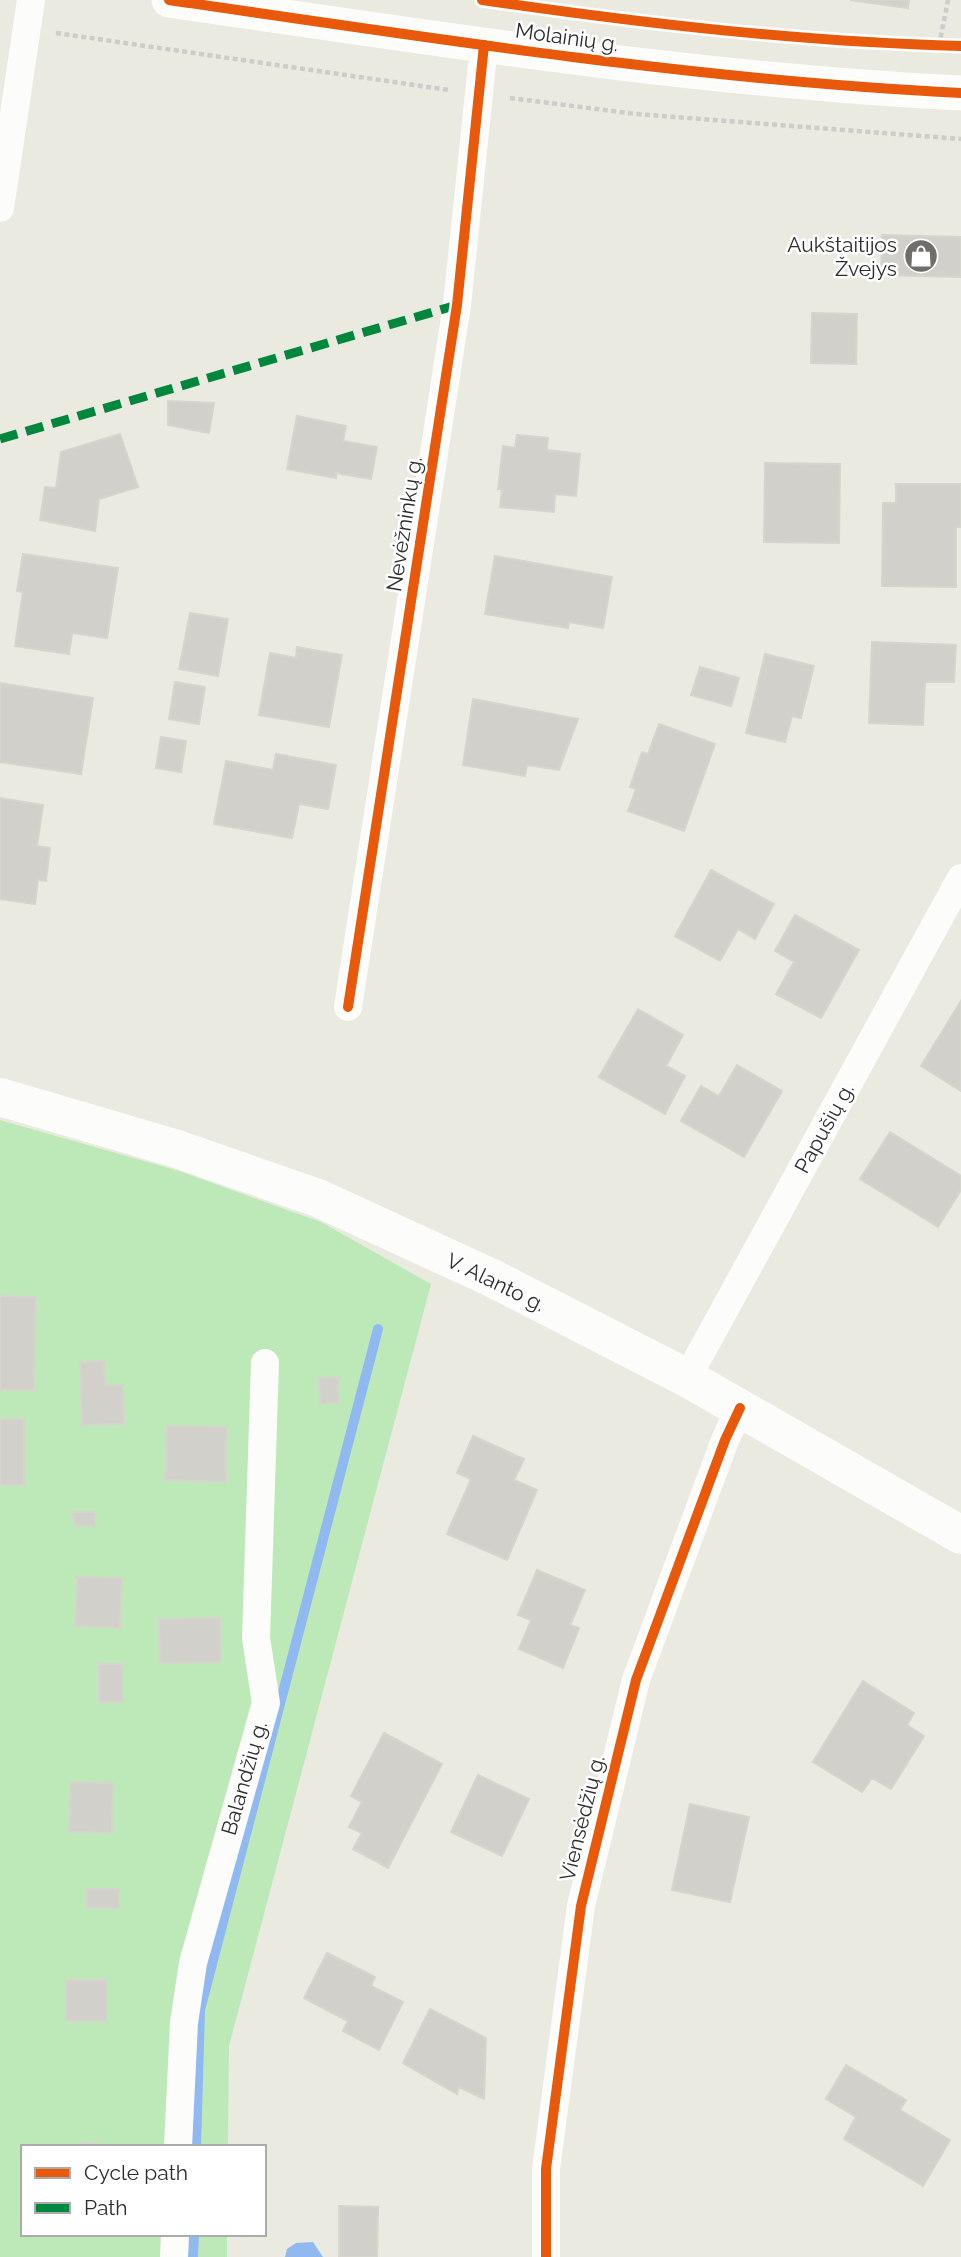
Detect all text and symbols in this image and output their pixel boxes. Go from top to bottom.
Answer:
street label: Molainių g. [514,17,620,57]
place label: Aukštaitijos Žvejys [787,232,897,281]
shop icon: Aukštaitijos Žvejys [902,237,940,275]
street label: Nevėžninkų g. [381,455,427,593]
street label: Papušių g. [789,1079,859,1177]
street label: V. Alanto g. [443,1247,549,1317]
street label: Balandžių g. [216,1718,272,1838]
street label: Viensėdžių g. [554,1753,610,1883]
legend [21,2145,266,2236]
text: Cycle path [84,2160,188,2185]
text: Path [84,2195,128,2220]

